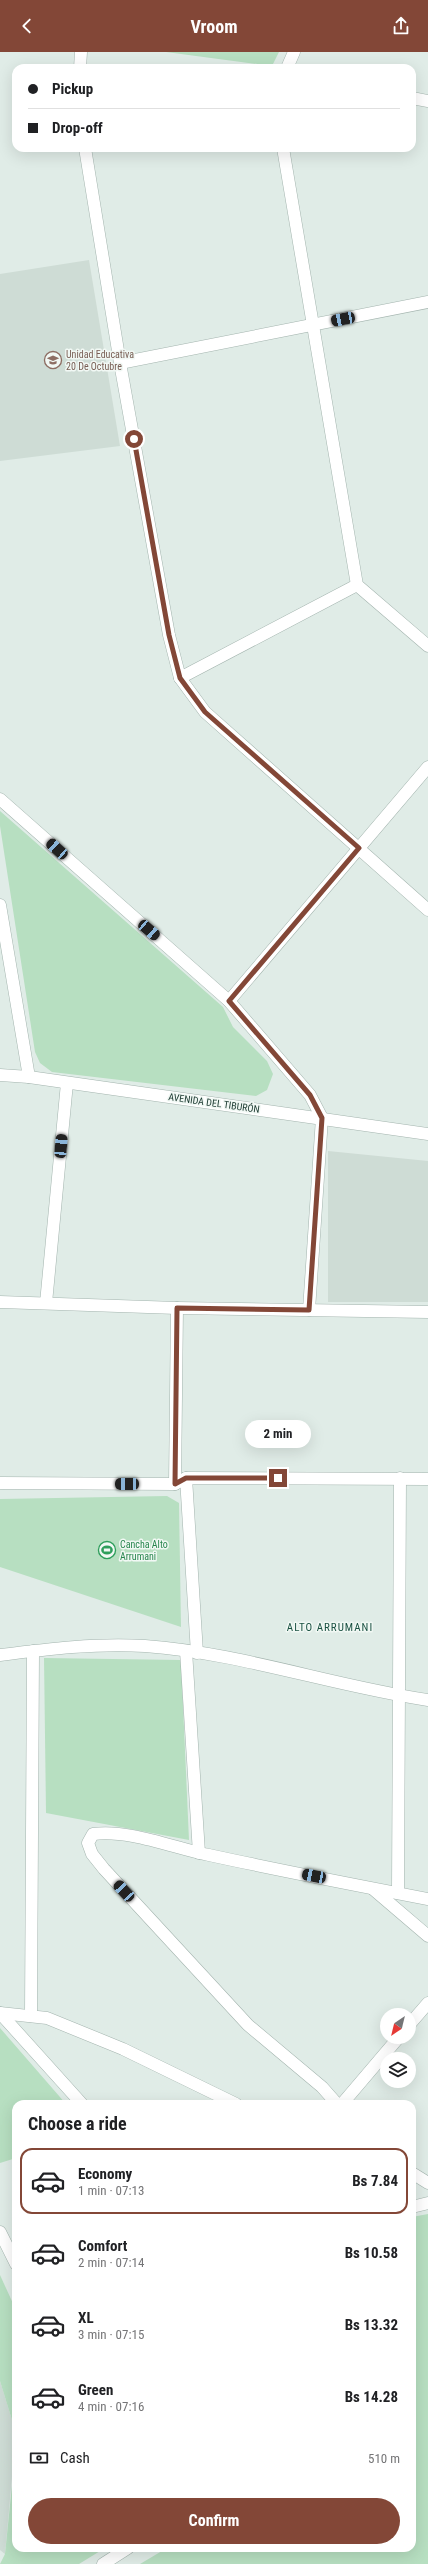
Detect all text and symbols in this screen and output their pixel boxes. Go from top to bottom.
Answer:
icon: back [16,15,38,37]
icon: share [390,15,412,37]
text: Vroom [190,16,238,37]
text: Pickup [52,80,93,98]
text: Drop-off [52,119,103,137]
car [330,311,356,327]
place label: Unidad Educativa 20 De Octubre [66,349,134,372]
school or university icon: Unidad Educativa 20 De Octubre [43,350,63,370]
route start [125,430,143,448]
car [44,837,70,861]
car [136,918,162,942]
street label: AVENIDA DEL TIBURÓN [168,1090,261,1115]
car [54,1134,68,1158]
callout: 2 min [245,1420,311,1448]
text: 2 min [264,1426,292,1441]
route end [269,1469,287,1487]
car [115,1478,139,1490]
place label: Cancha Alto Arrumani [120,1539,168,1562]
sports icon: Cancha Alto Arrumani [97,1540,117,1560]
district label: ALTO ARRUMANI [287,1621,373,1634]
car [301,1868,327,1884]
car [111,1878,137,1904]
north arrow [380,2008,416,2044]
map controls [380,2008,416,2088]
button: layers [380,2052,416,2088]
text: Choose a ride [28,2113,127,2134]
icon: car [30,2163,66,2199]
text: Economy [78,2165,132,2183]
text: Bs 7.84 [352,2172,398,2190]
text: 1 min · 07:13 [78,2183,144,2198]
icon: car [30,2235,66,2271]
text: Comfort [78,2237,127,2255]
text: Bs 10.58 [345,2244,398,2262]
text: 2 min · 07:14 [78,2255,144,2270]
icon: car [30,2307,66,2343]
text: XL [78,2309,94,2327]
text: Bs 13.32 [345,2316,398,2334]
text: 3 min · 07:15 [78,2327,144,2342]
icon: car [30,2379,66,2415]
text: Green [78,2381,113,2399]
text: Bs 14.28 [345,2388,398,2406]
text: 4 min · 07:16 [78,2399,144,2414]
icon: cash [28,2447,50,2469]
text: Cash [60,2449,90,2467]
text: 510 m [368,2451,400,2466]
button: Confirm [28,2498,400,2544]

